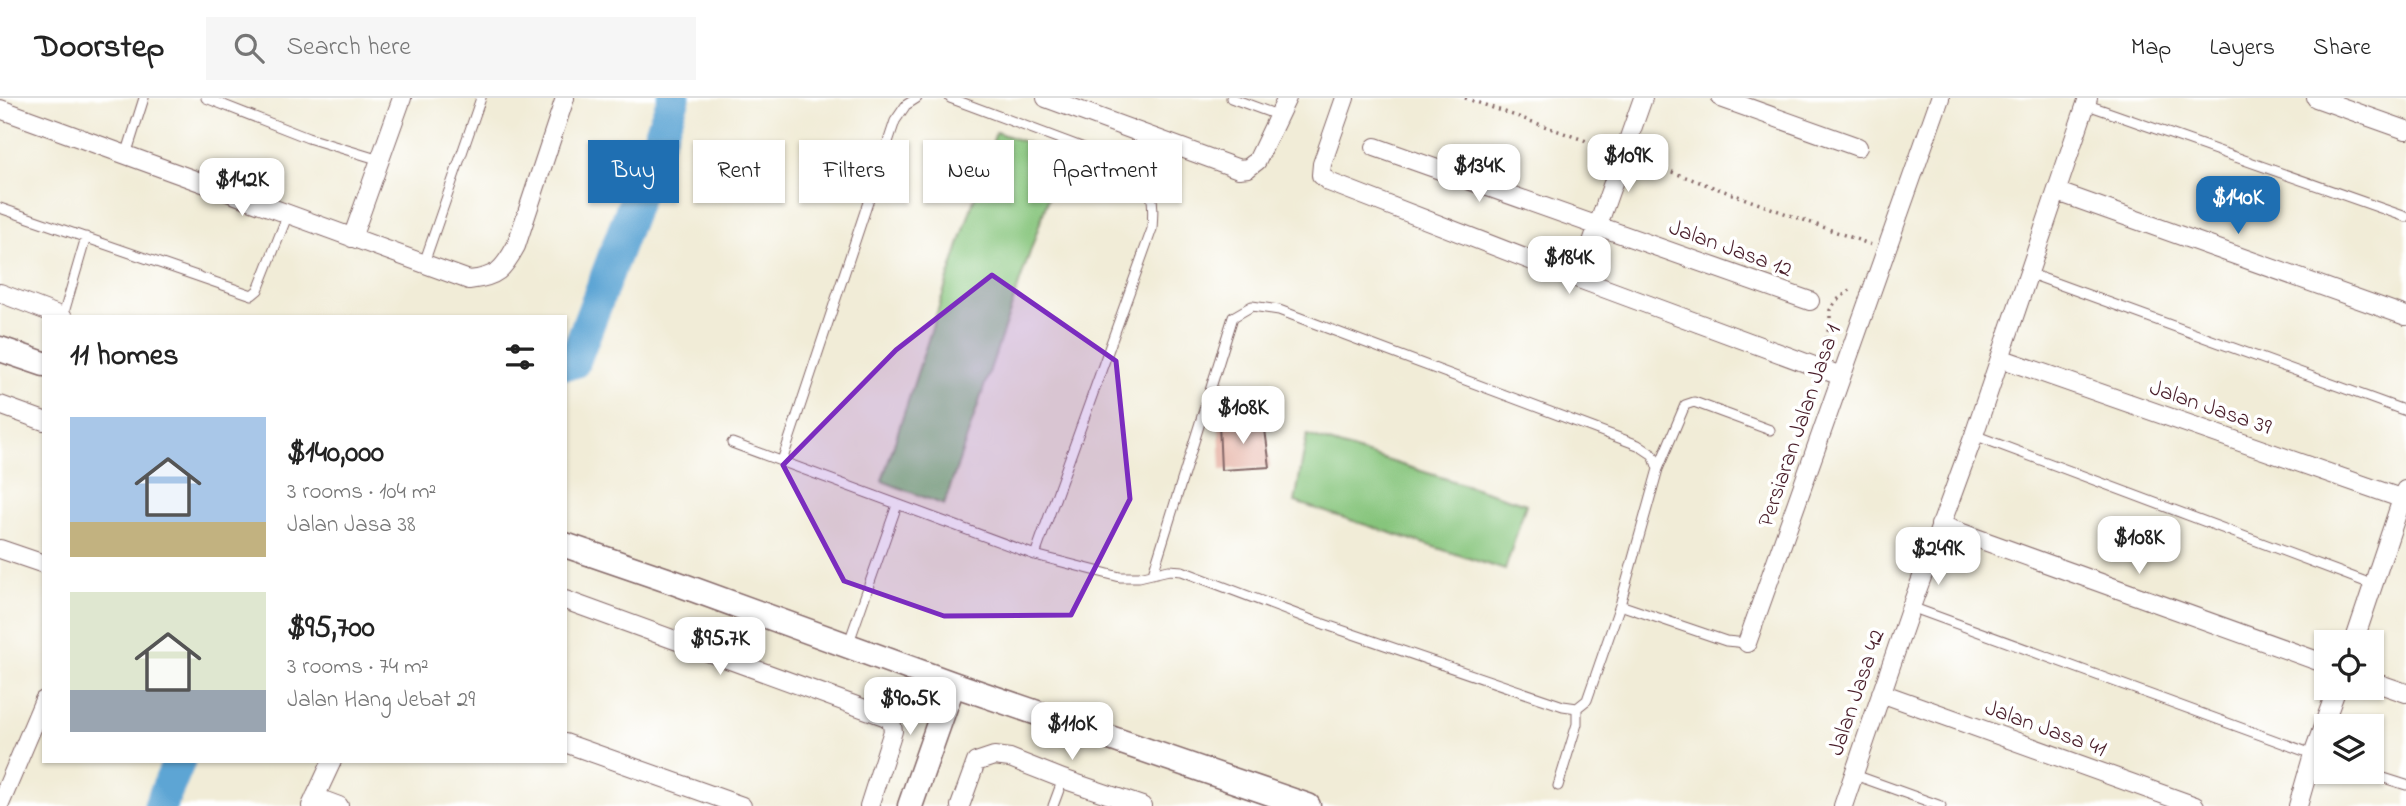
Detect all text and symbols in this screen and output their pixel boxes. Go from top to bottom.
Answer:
search box [206,17,696,80]
text: Doorstep [35,24,164,72]
icon: search [230,29,268,67]
text: Search here [286,29,411,67]
text: Map [2131,31,2171,66]
text: Layers [2209,31,2275,66]
text: Share [2313,31,2371,66]
pin: $109K [1579,134,1677,194]
chip: Buy [588,140,679,203]
chip: Rent [693,140,785,203]
chip: Filters [799,140,909,203]
chip: New [923,140,1014,203]
chip: Apartment [1028,140,1182,203]
text: $109K [1603,140,1653,173]
pin: $134K [1430,144,1528,204]
text: $134K [1453,150,1505,183]
pin: $142K [193,158,291,218]
text: $142K [215,164,269,197]
pin: $140K [2189,176,2287,236]
text: $140K [2212,182,2264,215]
street label: Jalan Jasa 12 [1664,212,1797,287]
pin: $184K [1520,236,1618,296]
text: $184K [1544,242,1594,275]
street label: Persiaran Jalan Jasa 1 [1750,320,1850,531]
text: 11 homes [70,335,178,379]
icon: filters [501,338,539,376]
street label: Jalan Jasa 39 [2145,372,2276,445]
pin: $108K [1194,386,1292,446]
text: $108K [1218,392,1268,425]
text: $140,000 [287,432,384,476]
icon: home [126,445,210,529]
text: 3 rooms · 104 m² [287,476,436,509]
text: Jalan Jasa 38 [287,509,416,542]
pin: $108K [2090,517,2188,576]
text: $108K [2114,522,2164,555]
pin: $249K [1889,528,1987,587]
text: $249K [1912,533,1964,566]
text: $95,700 [287,607,375,651]
pin: $95.7K [663,618,777,677]
icon: home [126,620,210,704]
text: $95.7K [690,623,750,656]
street label: Jalan Jasa 42 [1820,625,1894,760]
map controls [2314,630,2384,784]
button: locate [2314,630,2384,700]
text: 3 rooms · 74 m² [287,651,429,684]
pin: $90.5K [853,678,967,737]
text: $90.5K [880,683,940,716]
text: Jalan Hang Jebat 29 [287,684,475,717]
street label: Jalan Jasa 41 [1980,692,2111,767]
pin: $110K [1023,702,1121,762]
text: $110K [1047,708,1097,741]
button: layers [2314,714,2384,784]

